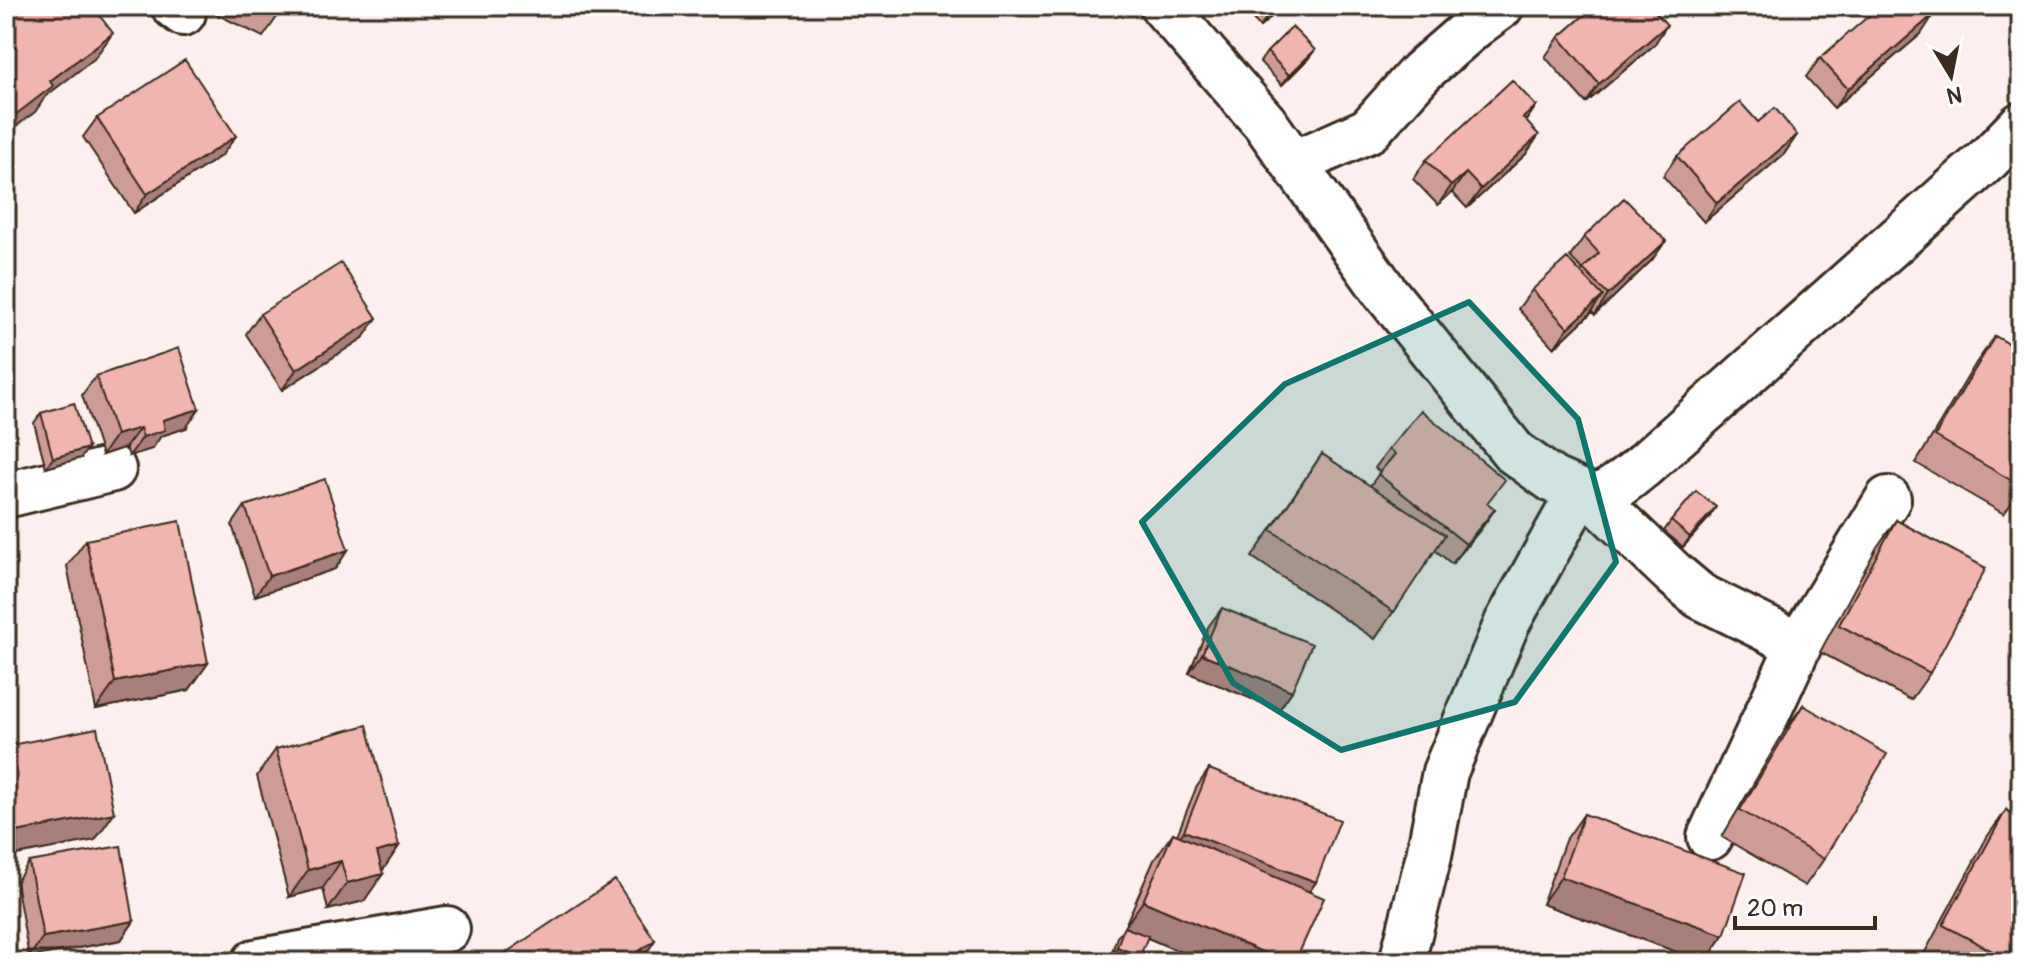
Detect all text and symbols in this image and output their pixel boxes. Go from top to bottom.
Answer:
north arrow [1911,36,1991,116]
text: N [1944,80,1964,110]
scale bar [1735,880,1875,930]
text: 20 m [1747,894,1803,923]

